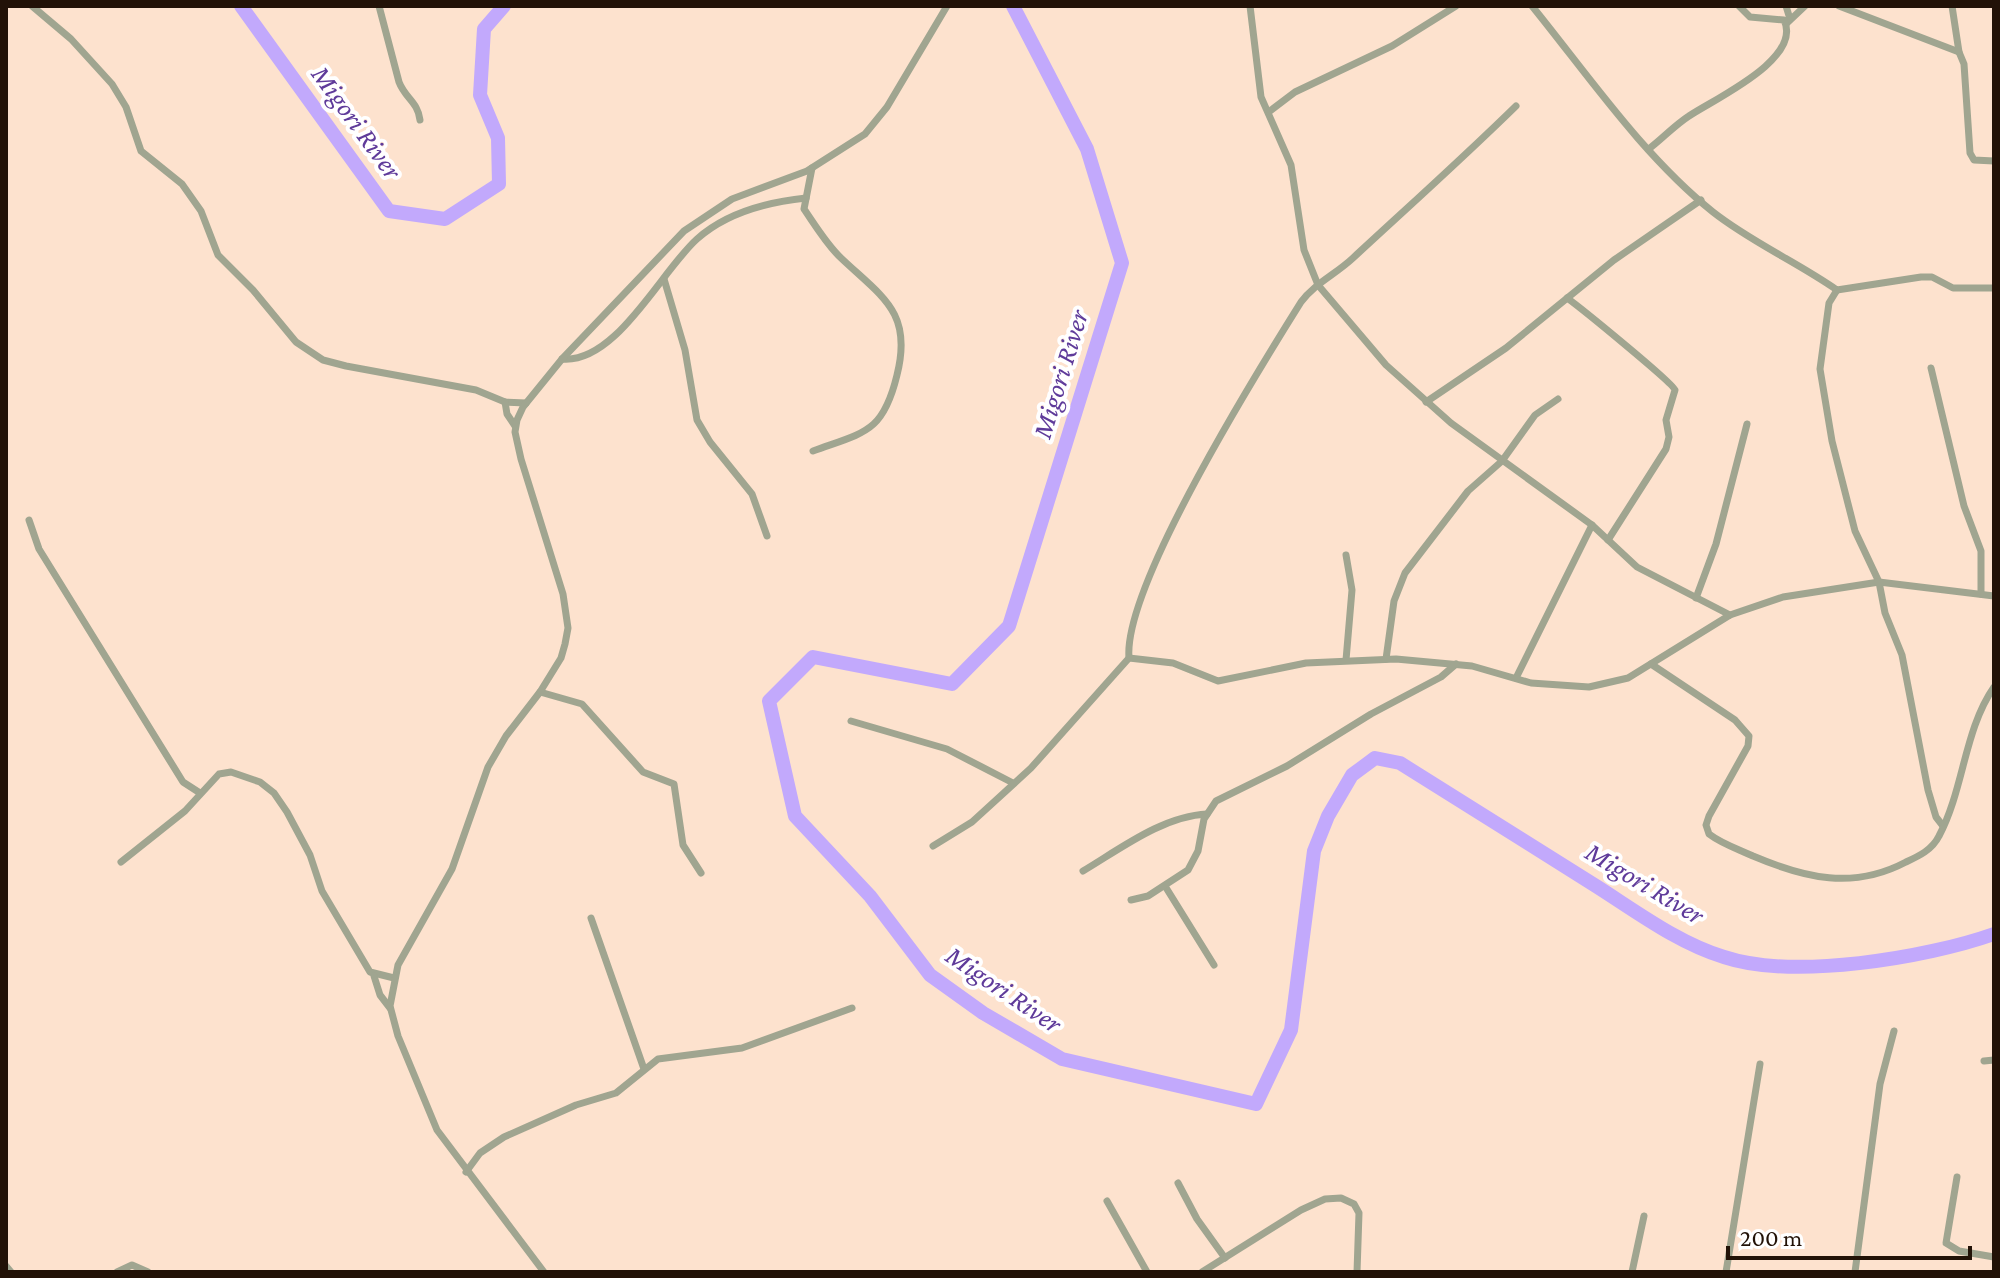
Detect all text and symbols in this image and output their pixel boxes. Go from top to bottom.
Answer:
water label: Migori River [305,58,409,186]
water label: Migori River [1026,305,1095,443]
water label: Migori River [1579,835,1711,931]
water label: Migori River [940,939,1069,1040]
scale bar [1728,1210,1970,1260]
text: 200 m [1740,1224,1802,1251]

